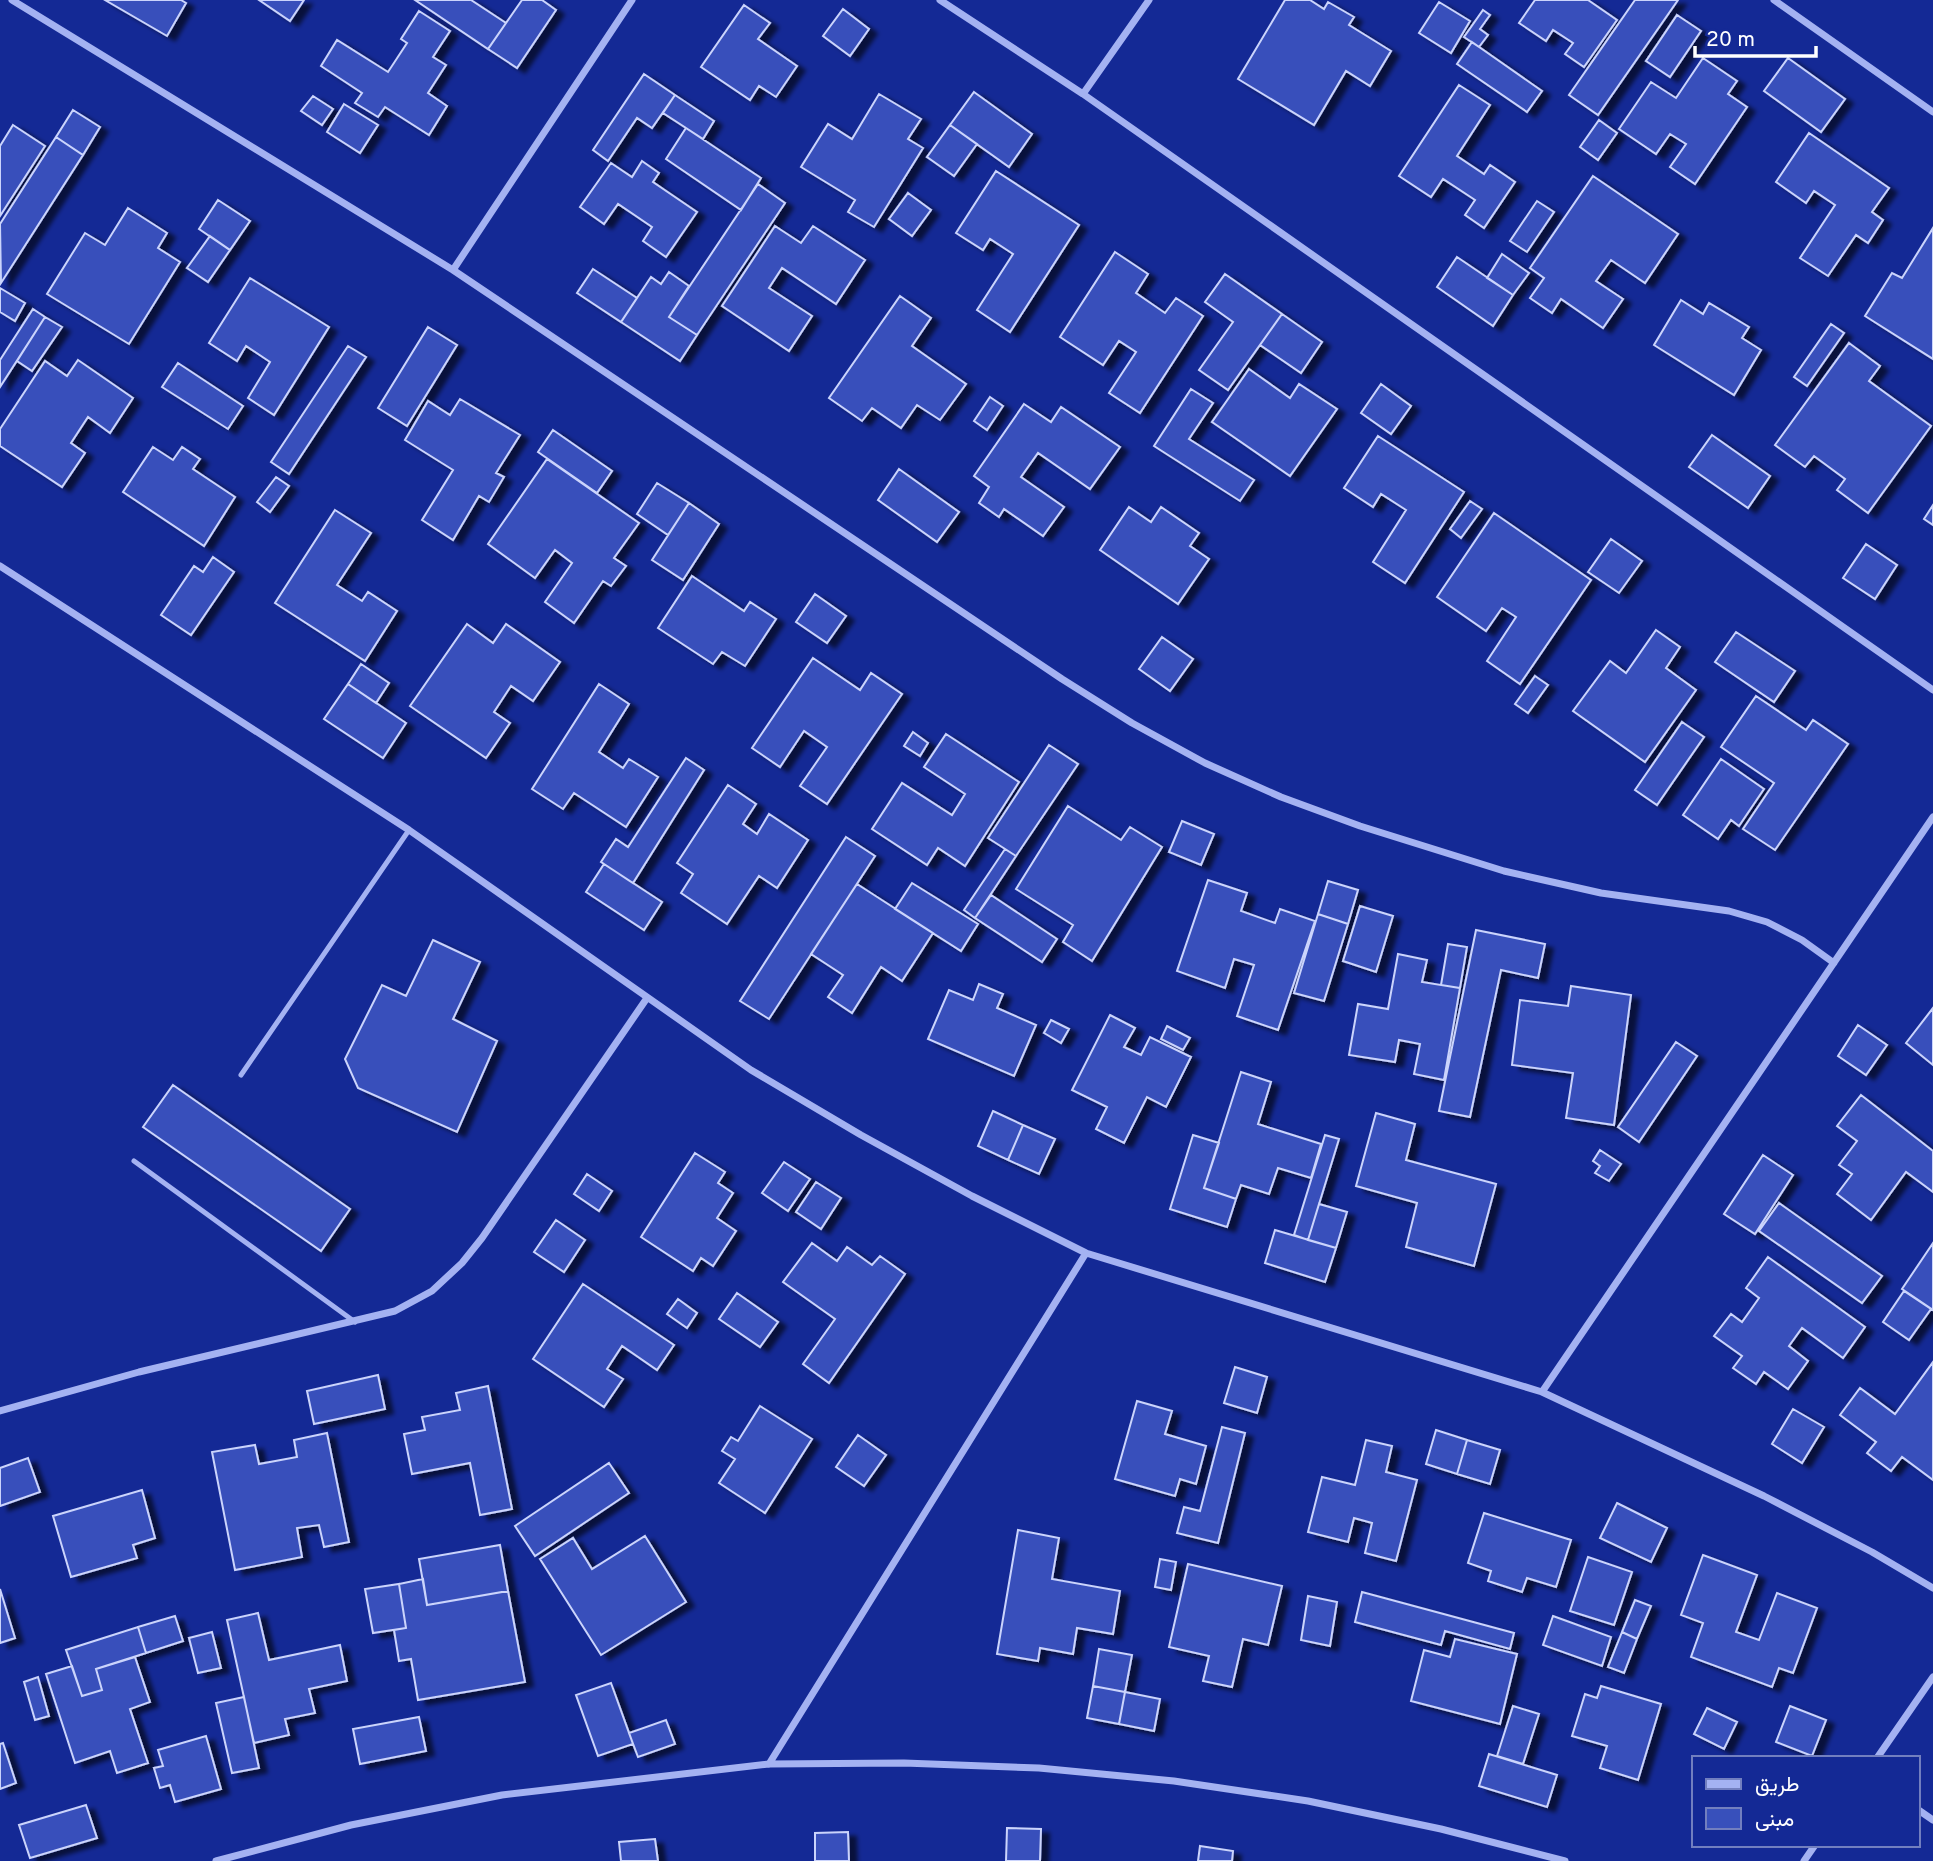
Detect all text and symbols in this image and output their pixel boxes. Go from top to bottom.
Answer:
scale bar [1695,14,1816,58]
text: 20 m [1706,27,1755,54]
legend [1692,1756,1919,1847]
text: طريق [1755,1772,1800,1799]
text: مبنى [1755,1807,1794,1834]

